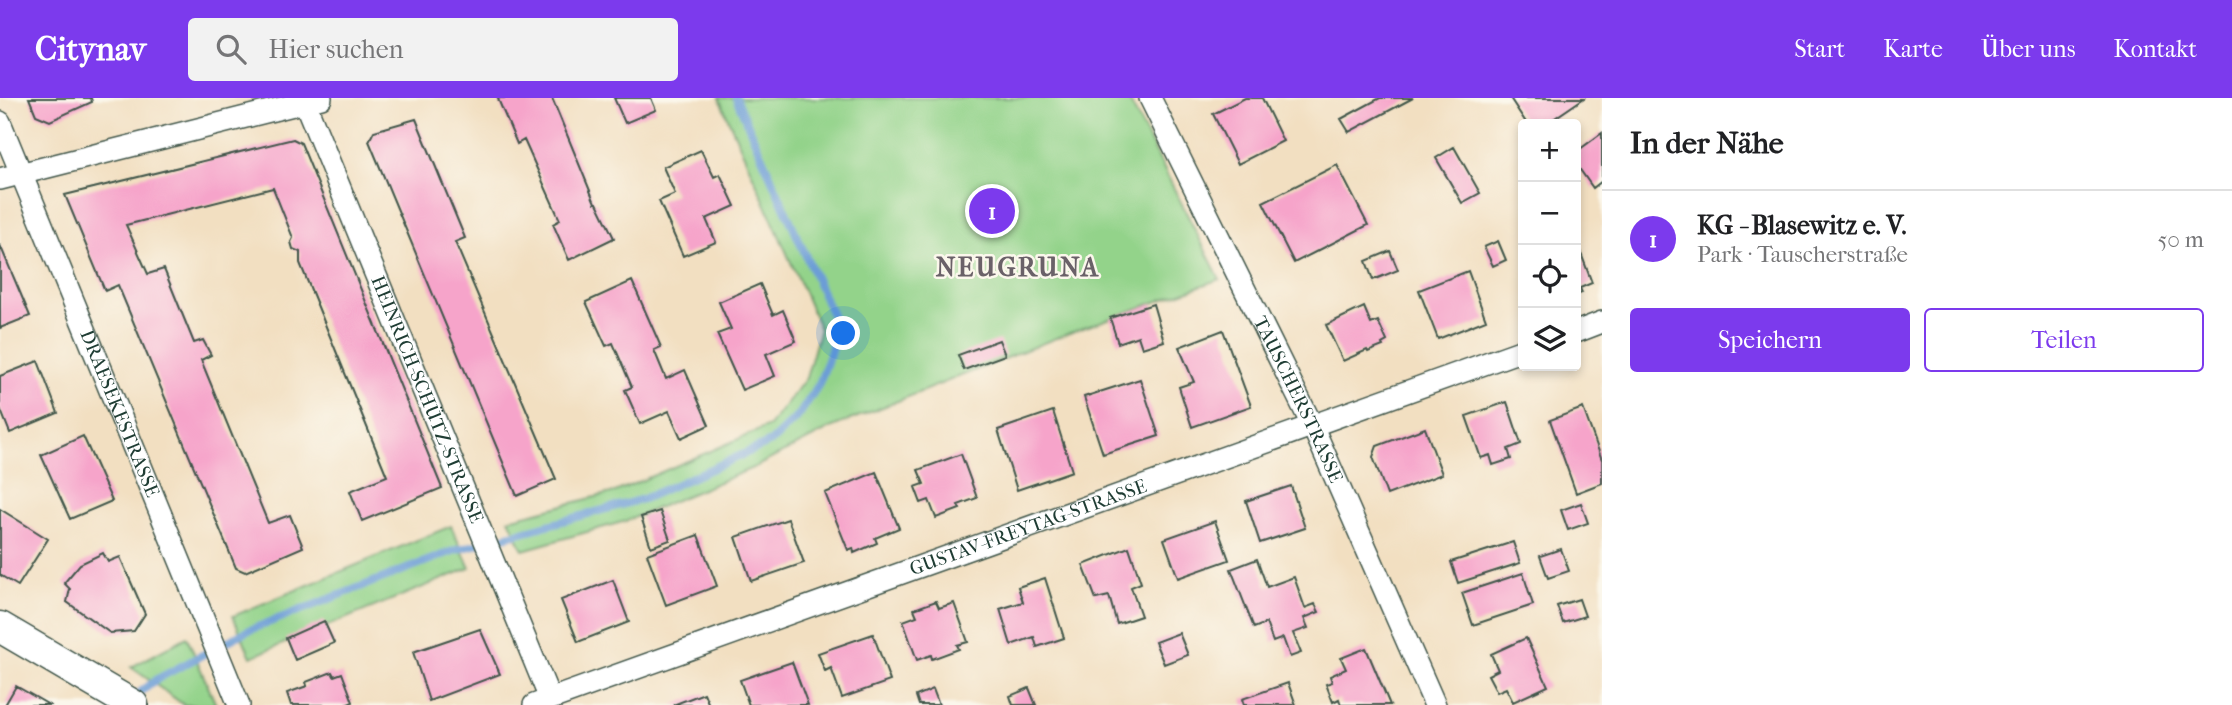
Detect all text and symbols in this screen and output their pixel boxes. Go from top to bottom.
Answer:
search box [188,18,678,81]
text: Citynav [35,30,146,69]
icon: search [212,30,250,68]
text: Hier suchen [268,34,404,65]
text: Start [1794,35,1845,63]
text: Karte [1883,35,1943,63]
text: Über uns [1981,35,2076,63]
text: Kontakt [2114,35,2197,63]
map controls [1518,119,1581,371]
button: + [1518,119,1581,182]
text: In der Nähe [1630,126,1784,161]
button: − [1518,182,1581,245]
pin: 1 [969,185,1015,237]
text: KG - Blasewitz e. V. [1697,210,1906,241]
text: 1 [1649,226,1657,253]
text: 50 m [2157,226,2204,253]
text: Park · Tauscherstraße [1697,241,1908,268]
button: locate [1518,245,1581,308]
district label: NEUGRUNA [936,252,1100,283]
street label: HEINRICH-SCHÜTZ-STRASSE [366,273,488,527]
button: layers [1518,308,1581,371]
button: Speichern [1630,308,1910,372]
button: Teilen [1924,308,2204,372]
street label: TAUSCHERSTRASSE [1249,313,1347,487]
your location [826,316,860,350]
street label: DRAESEKESTRASSE [75,327,164,501]
street label: GUSTAV-FREYTAG-STRASSE [907,475,1150,580]

